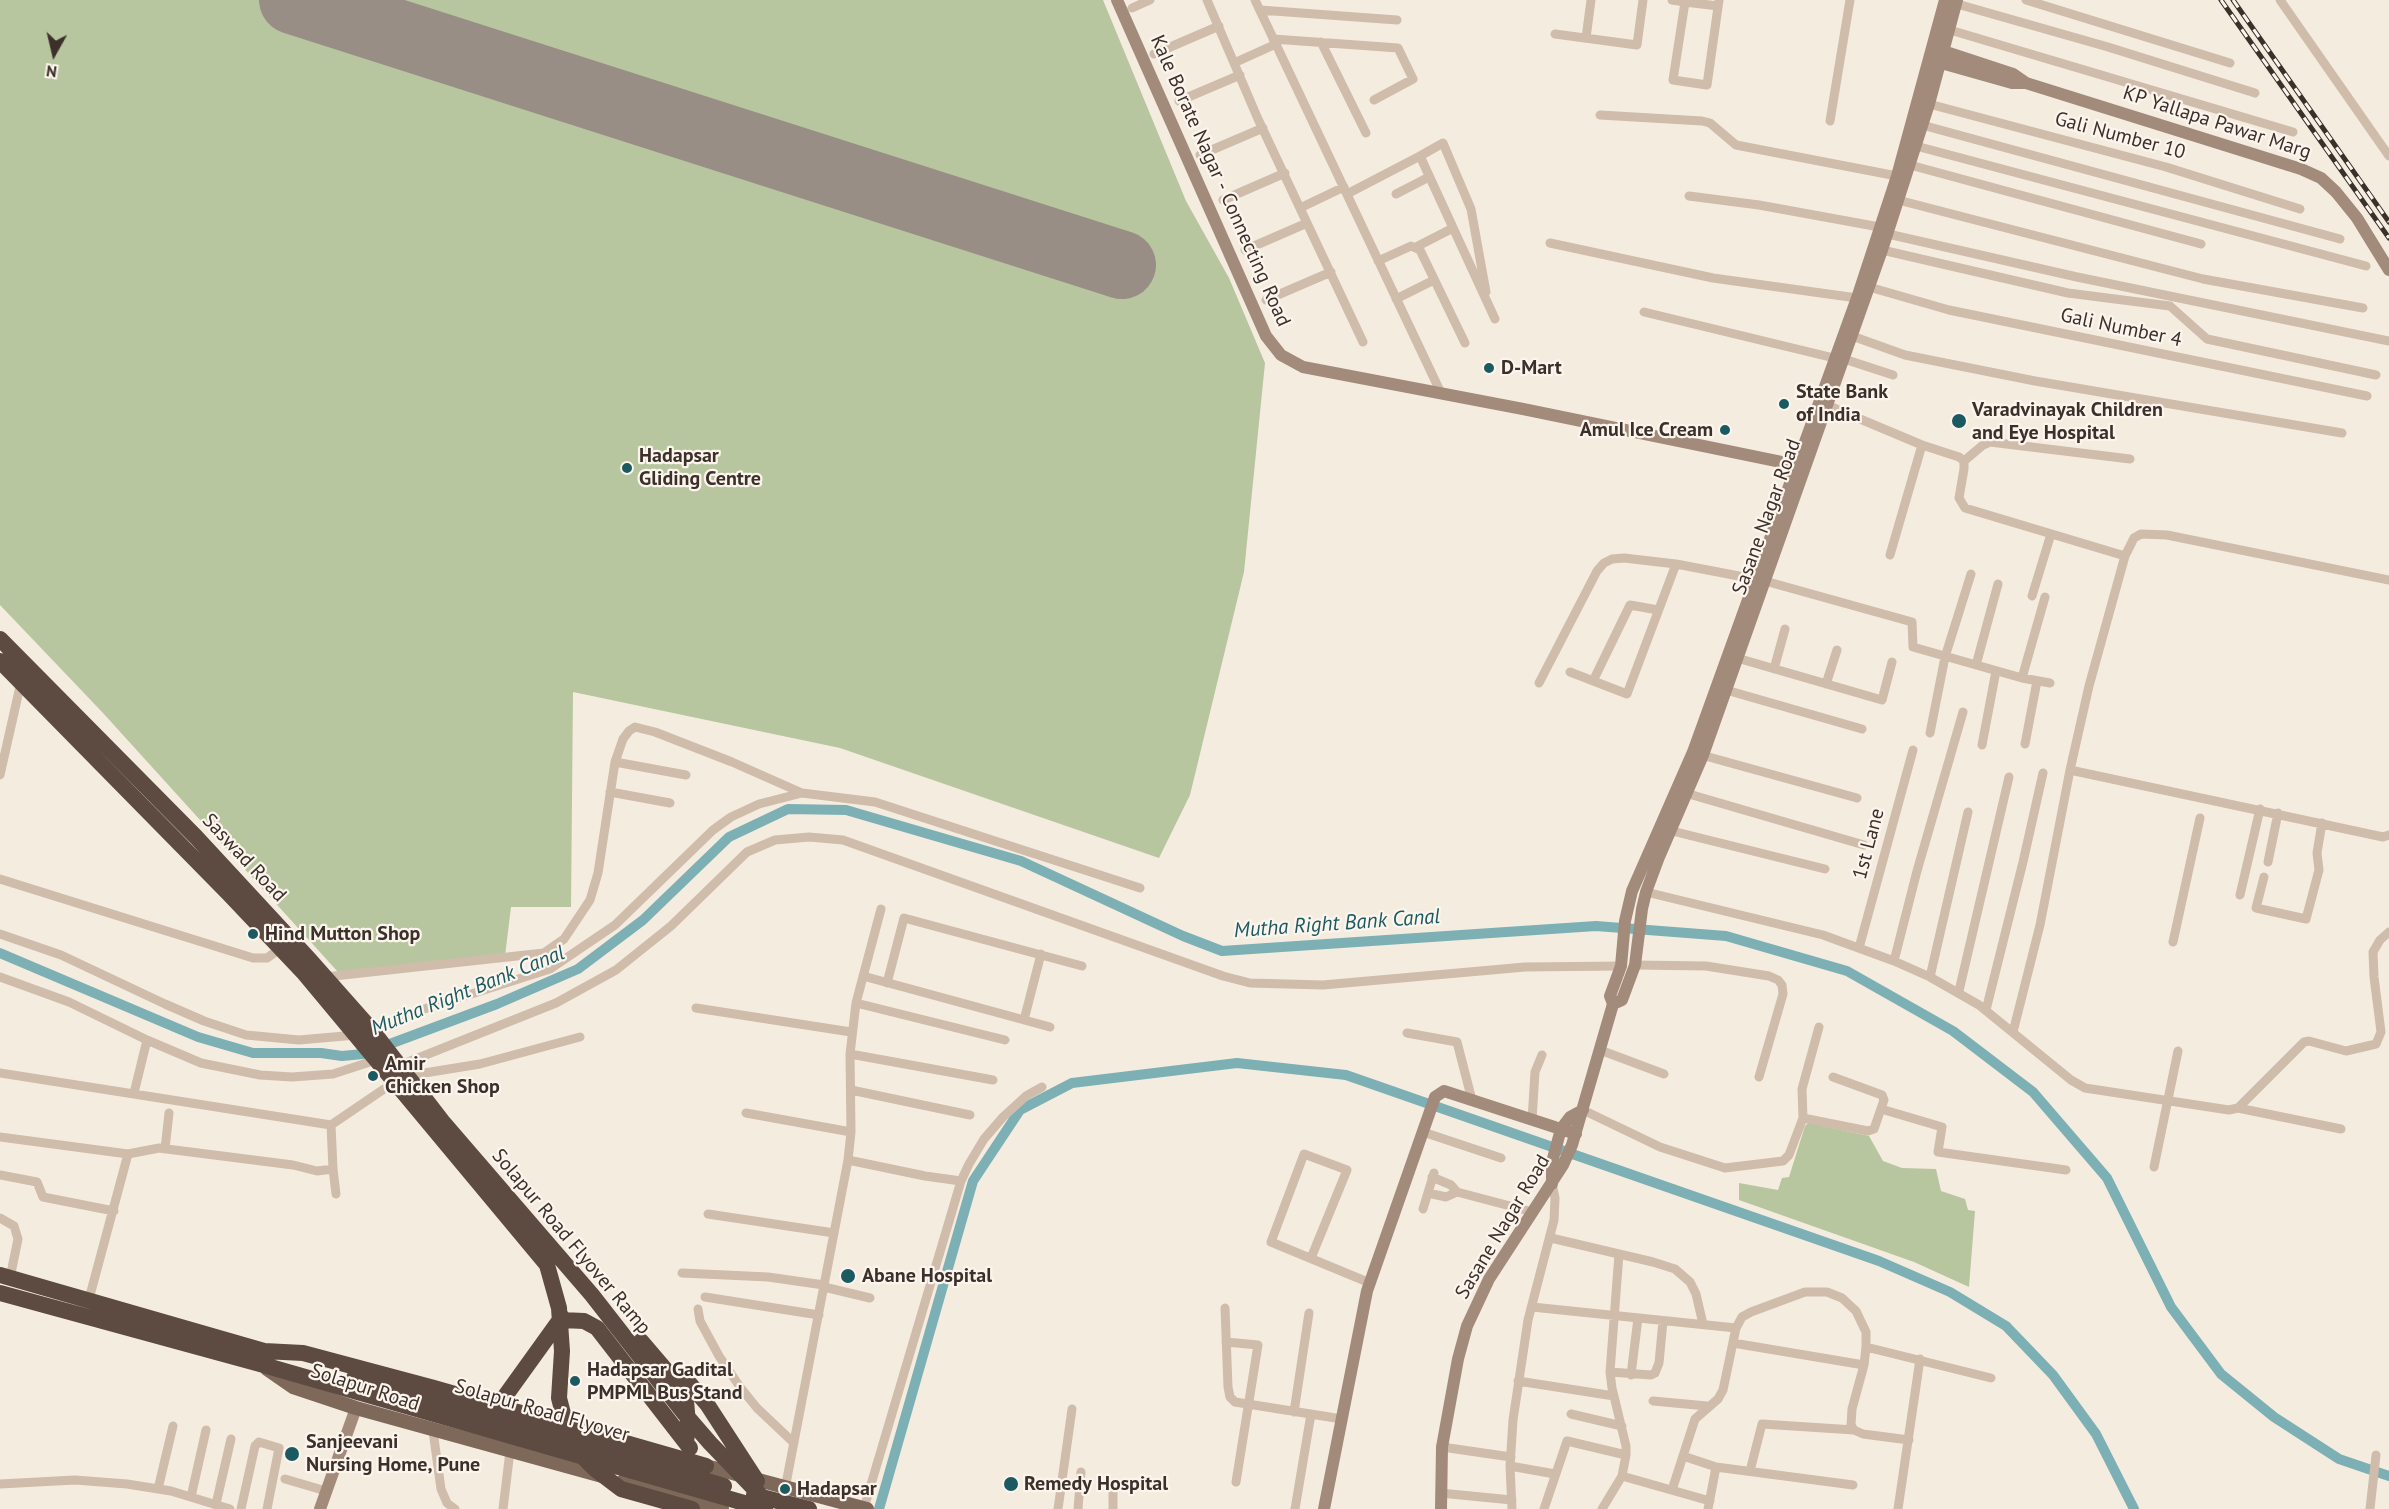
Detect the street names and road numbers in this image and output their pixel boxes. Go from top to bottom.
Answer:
street label: Kale Borate Nagar - Connecting Road [1145,32,1295,330]
street label: KP Yallapa Pawar Marg [2120,81,2314,165]
street label: Gali Number 10 [2052,107,2188,165]
street label: Gali Number 4 [2058,303,2184,353]
street label: Sasane Nagar Road [1728,436,1806,598]
street label: 1st Lane [1848,806,1890,882]
street label: Saswad Road [197,809,291,907]
street label: Solapur Road Flyover Ramp [486,1144,656,1340]
street label: Sasane Nagar Road [1451,1151,1555,1303]
street label: Solapur Road [307,1359,423,1417]
street label: Solapur Road Flyover [452,1375,632,1447]

